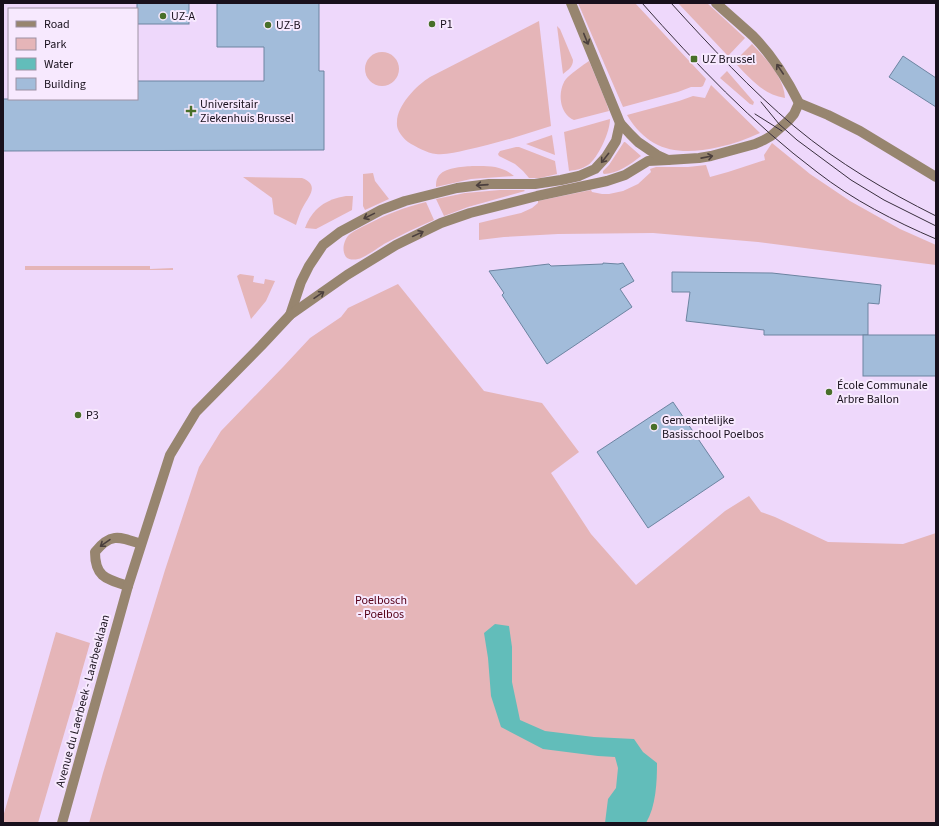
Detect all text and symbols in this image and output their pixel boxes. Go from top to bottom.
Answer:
legend [8,8,138,100]
place label: UZ-A [171,8,196,25]
marker: UZ-A [158,11,168,21]
text: Road [44,16,70,33]
place label: P1 [440,16,453,33]
place label: UZ-B [276,17,301,34]
marker: P1 [427,19,437,29]
marker: UZ-B [263,20,273,30]
one-way arrow [583,33,591,45]
text: Park [44,36,66,53]
place label: UZ Brussel [702,51,755,68]
marker: UZ Brussel [689,54,699,64]
text: Water [44,56,74,73]
one-way arrow [776,64,784,75]
text: Building [44,76,86,93]
place label: Universitair Ziekenhuis Brussel [200,96,294,127]
marker: Universitair Ziekenhuis Brussel [185,105,197,117]
one-way arrow [700,152,713,160]
one-way arrow [601,153,609,164]
one-way arrow [476,181,489,188]
one-way arrow [364,213,376,220]
one-way arrow [411,230,423,237]
one-way arrow [313,291,324,299]
place label: École Communale Arbre Ballon [837,377,928,408]
marker: École Communale Arbre Ballon [824,387,834,397]
place label: P3 [86,407,99,424]
marker: P3 [73,410,83,420]
place label: Gemeentelijke Basisschool Poelbos [662,412,764,443]
marker: Gemeentelijke Basisschool Poelbos [649,422,659,432]
one-way arrow [100,539,111,547]
park label: Poelbosch - Poelbos [355,592,407,623]
street label: Avenue du Laerbeek - Laarbeeklaan [52,613,114,789]

